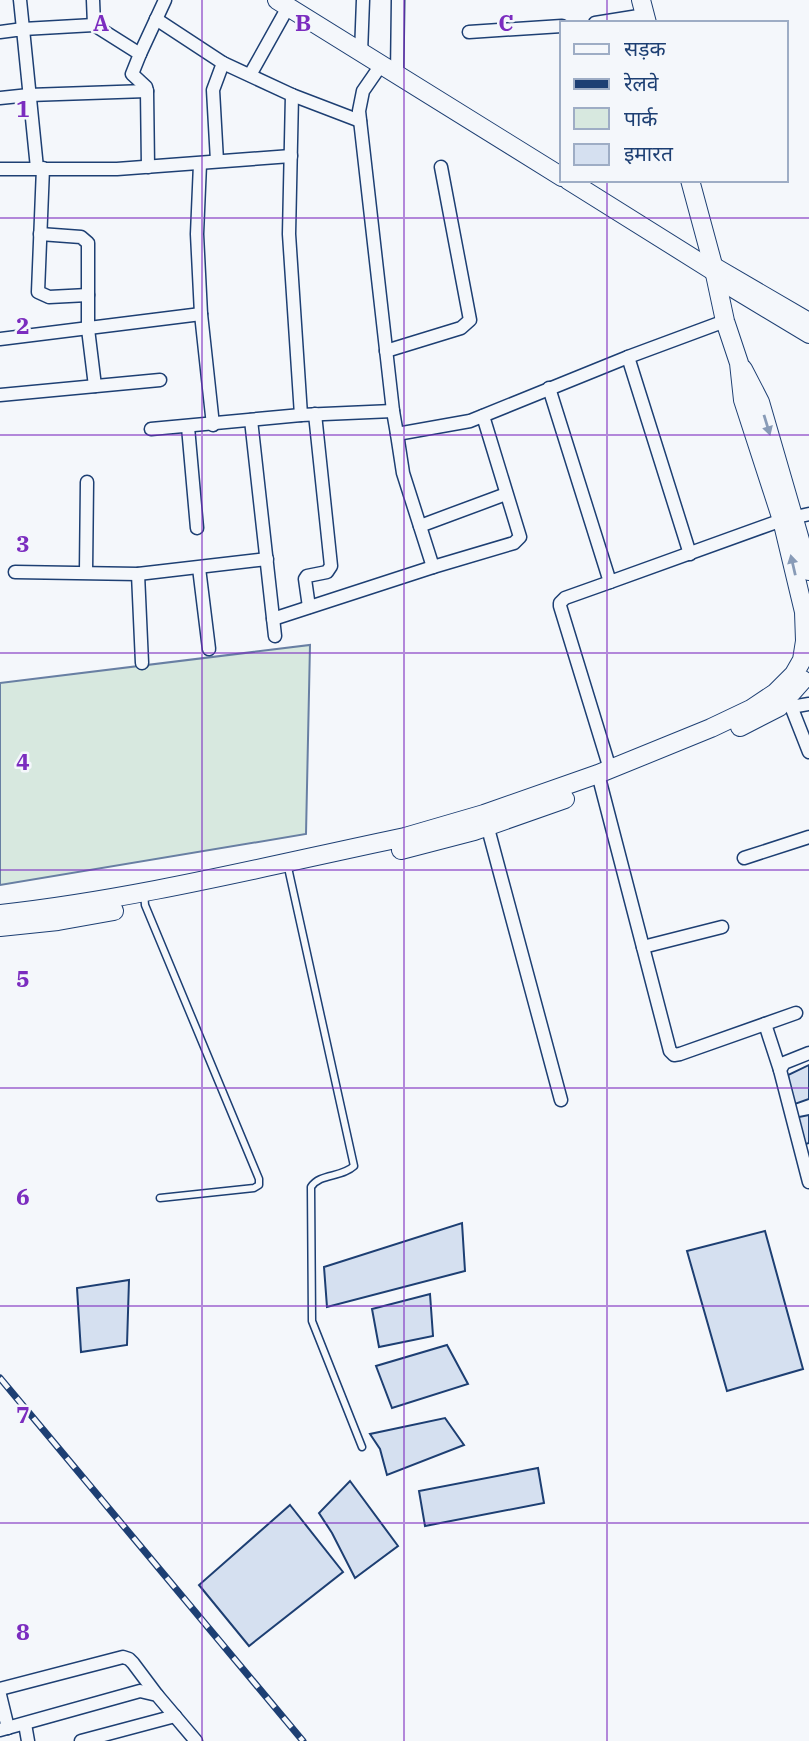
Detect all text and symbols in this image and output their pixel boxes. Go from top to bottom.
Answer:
text: A [93,7,109,37]
text: B [295,7,311,37]
text: C [498,7,514,37]
legend [560,21,788,182]
text: सड़क [624,34,666,62]
text: रेलवे [623,69,659,97]
text: 1 [16,93,30,123]
text: पार्क [624,104,658,132]
text: इमारत [624,139,674,167]
text: 2 [16,310,30,340]
one-way arrow [763,414,773,435]
text: 3 [16,528,30,558]
one-way arrow [787,554,798,576]
text: 4 [16,746,30,776]
text: 5 [16,963,30,993]
text: 6 [16,1181,30,1211]
text: 7 [16,1399,30,1429]
text: 8 [16,1616,30,1646]

